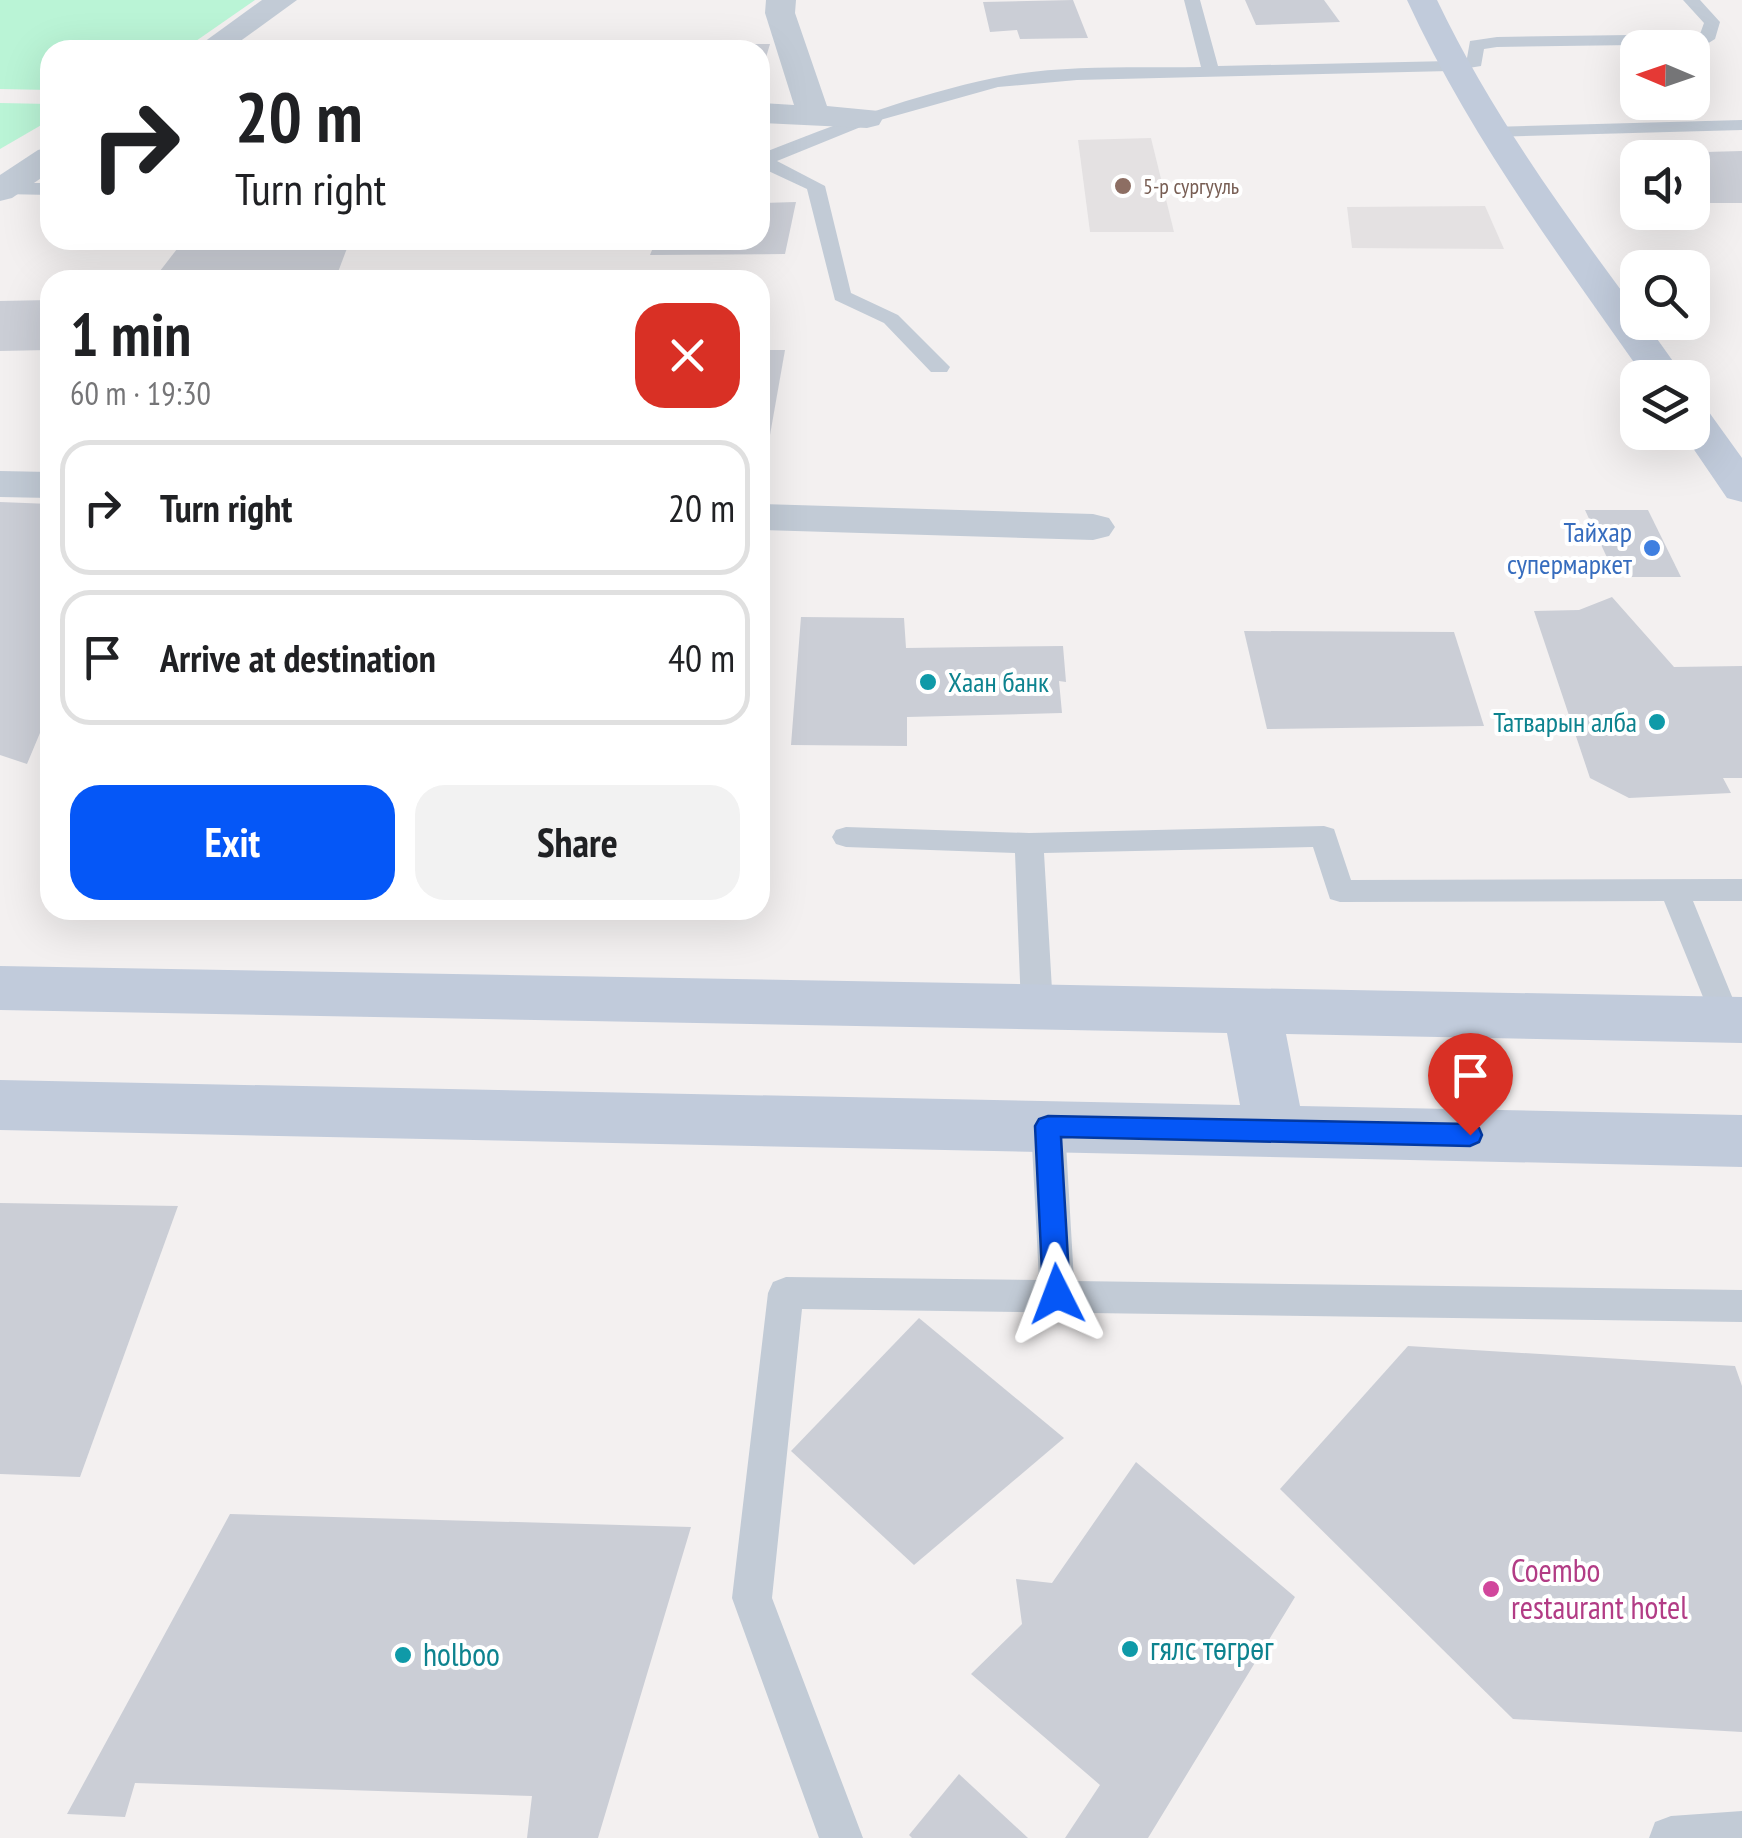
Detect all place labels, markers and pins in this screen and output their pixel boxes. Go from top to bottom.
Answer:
place label: 5-р сургууль [1143,172,1239,200]
marker: 5-р сургууль [1112,175,1134,197]
place label: Тайхар супермаркет [1507,513,1632,582]
marker: Тайхар супермаркет [1641,537,1663,559]
place label: Хаан банк [948,663,1049,700]
marker: Хаан банк [917,671,939,693]
place label: Татварын алба [1493,703,1637,740]
marker: Татварын алба [1646,711,1668,733]
pin [1428,1033,1513,1136]
place label: Coembo restaurant hotel [1511,1549,1688,1628]
marker: Coembo restaurant hotel [1480,1578,1502,1600]
place label: гялс төгрөг [1150,1627,1274,1669]
place label: holboo [423,1633,500,1675]
marker: гялс төгрөг [1119,1638,1141,1660]
marker: holboo [392,1644,414,1666]

